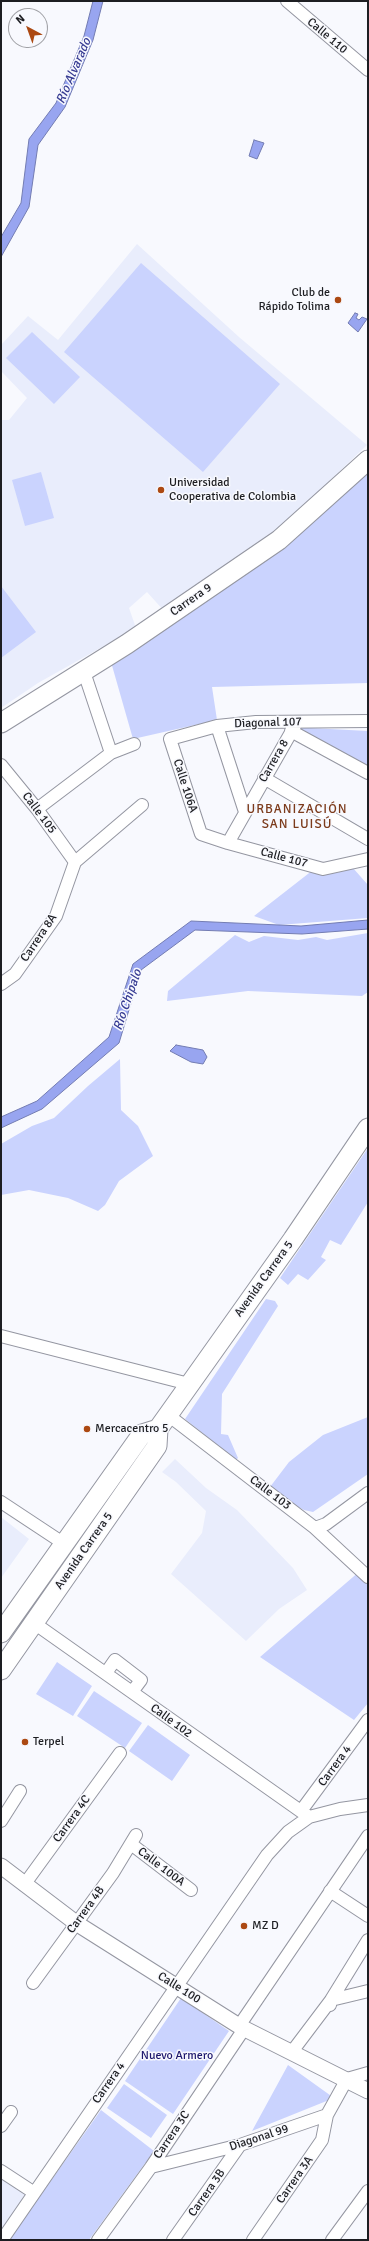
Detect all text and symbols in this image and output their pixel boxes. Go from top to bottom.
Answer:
north arrow [8,8,48,48]
text: N [13,12,28,27]
street label: Calle 110 [304,15,350,57]
water label: Río Alvarado [53,36,95,106]
place label: Club de Rápido Tolima [258,286,330,314]
marker: Club de Rápido Tolima [333,295,343,305]
place label: Universidad Cooperativa de Colombia [169,476,296,504]
marker: Universidad Cooperativa de Colombia [156,485,166,495]
street label: Carrera 9 [167,581,215,619]
street label: Diagonal 107 [234,715,302,731]
street label: Carrera 8 [256,737,292,785]
street label: Calle 106A [170,757,200,815]
street label: Calle 105 [19,789,59,837]
district label: URBANIZACIÓN SAN LUISÚ [246,802,348,833]
street label: Calle 107 [259,845,309,871]
street label: Carrera 8A [18,911,60,965]
water label: Río Chipalo [110,968,146,1032]
street label: Avenida Carrera 5 [232,1238,296,1320]
place label: Mercacentro 5 [95,1422,168,1436]
marker: Mercacentro 5 [82,1424,92,1434]
street label: Calle 103 [246,1473,294,1513]
street label: Avenida Carrera 5 [52,1510,116,1592]
street label: Calle 102 [147,1701,195,1741]
place label: Terpel [33,1735,64,1749]
marker: Terpel [20,1737,30,1747]
street label: Carrera 4 [315,1743,355,1789]
street label: Carrera 4C [50,1793,94,1845]
street label: Calle 100A [135,1845,187,1889]
street label: Carrera 4B [64,1884,108,1936]
place label: MZ D [252,1919,279,1933]
marker: MZ D [239,1921,249,1931]
street label: Calle 100 [155,1969,203,2007]
park label: Nuevo Armero [141,2049,213,2063]
street label: Carrera 4 [90,2059,128,2107]
street label: Carrera 3C [151,2108,193,2162]
street label: Diagonal 99 [228,2122,290,2154]
street label: Carrera 3A [273,2153,317,2207]
street label: Carrera 3B [185,2166,229,2220]

